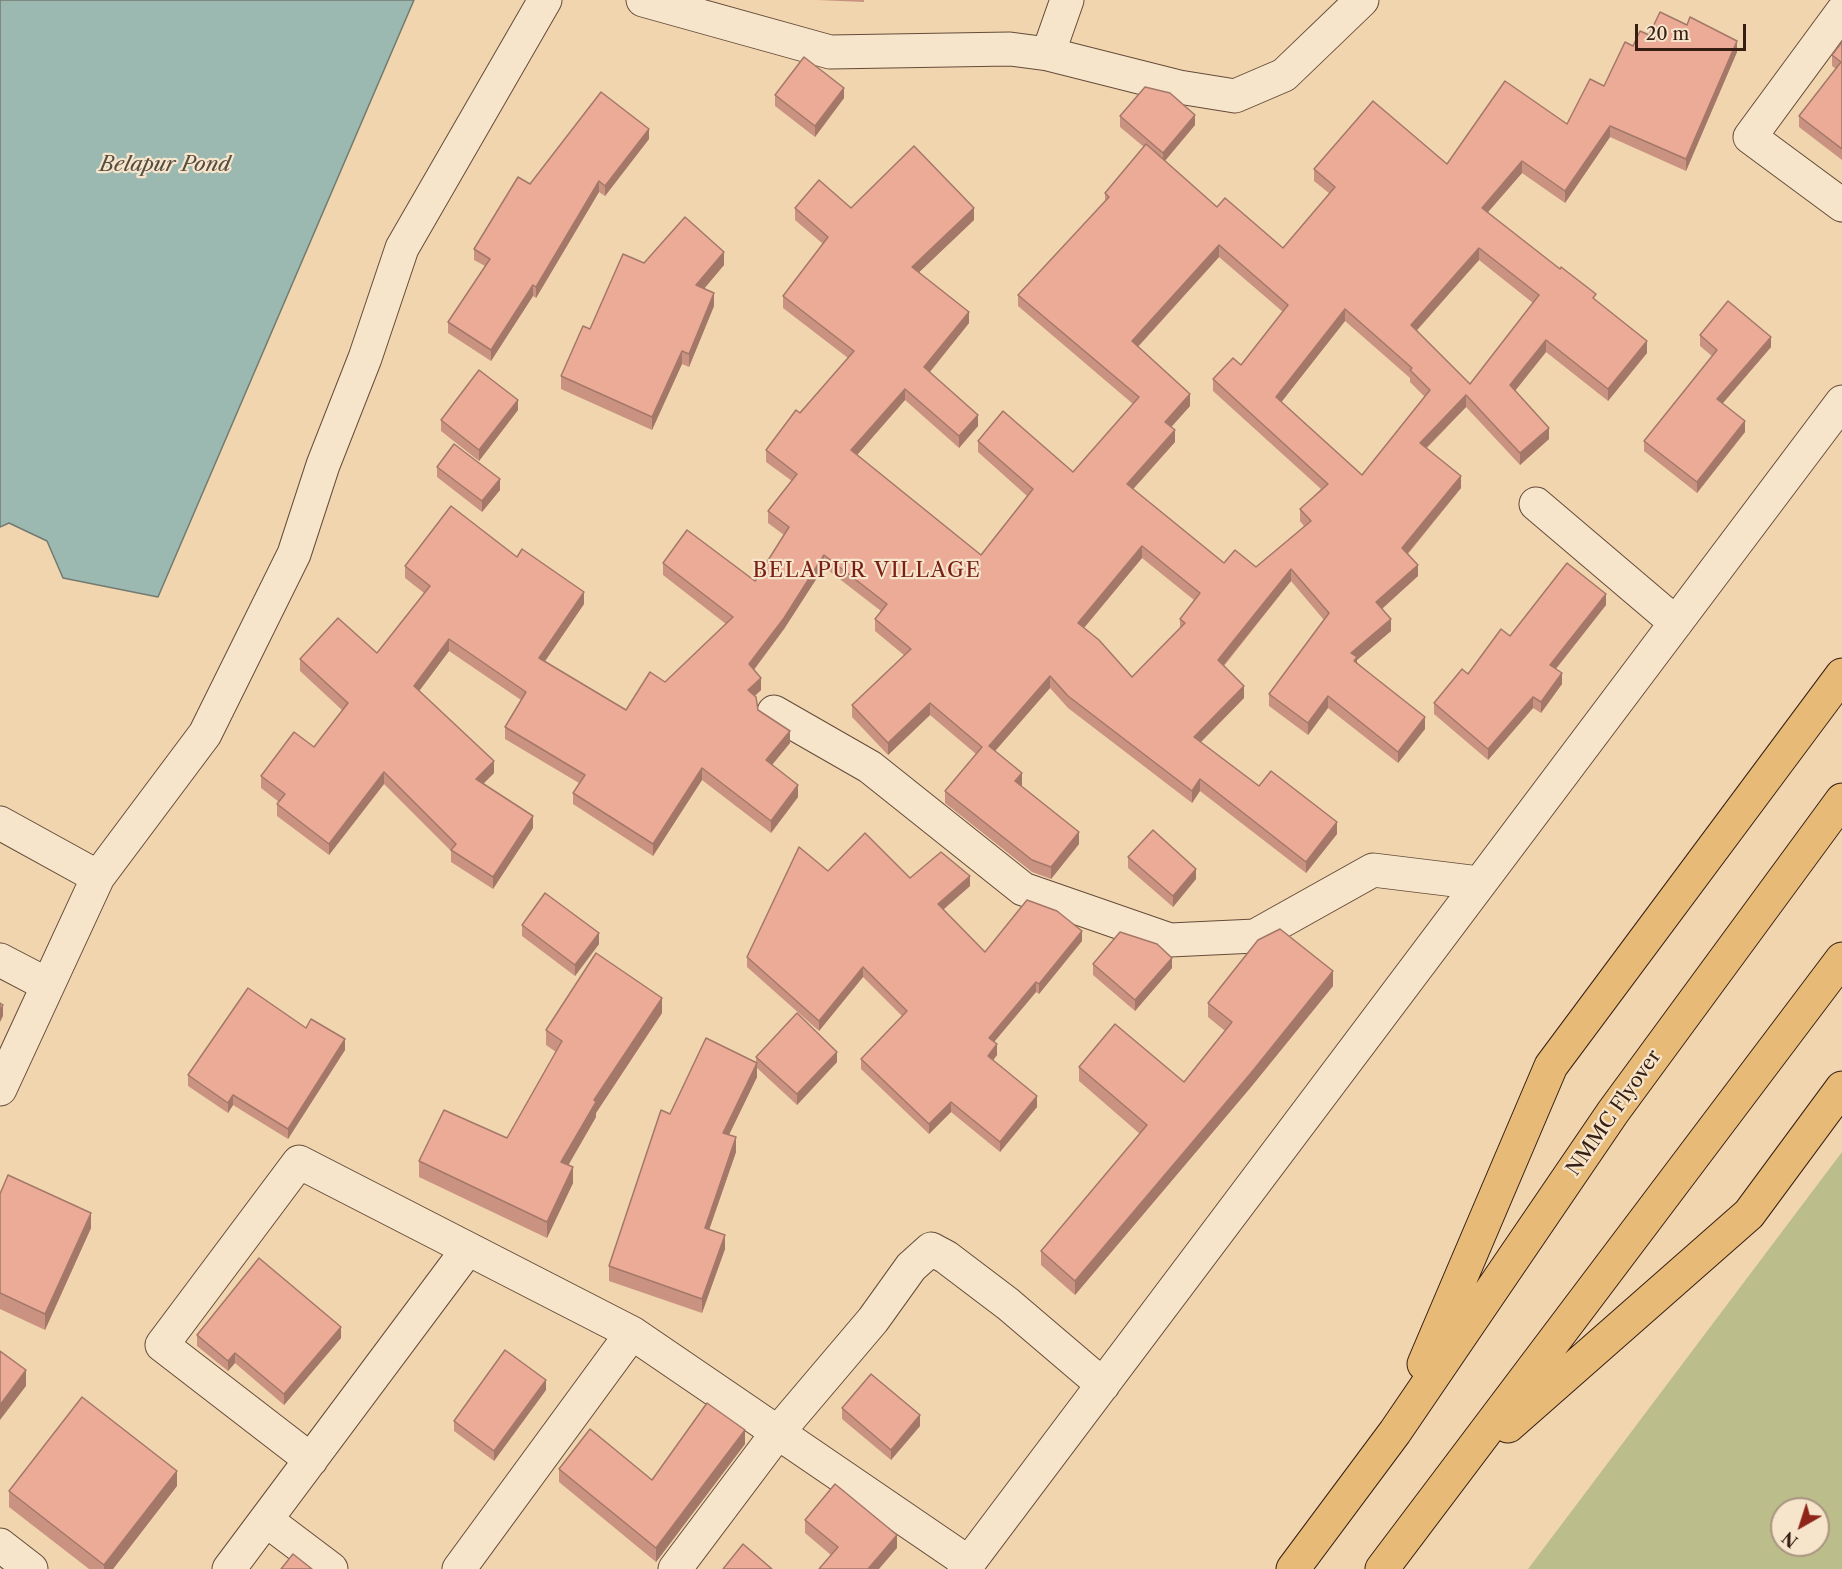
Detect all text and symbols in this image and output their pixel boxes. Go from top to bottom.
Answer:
scale bar [1638,12,1749,50]
text: 20 m [1646,23,1689,45]
water label: Belapur Pond [100,152,230,178]
district label: BELAPUR VILLAGE [753,558,981,584]
street label: NMMC Flyover [1562,1045,1666,1181]
north arrow [1770,1497,1830,1557]
text: N [1778,1527,1802,1552]

